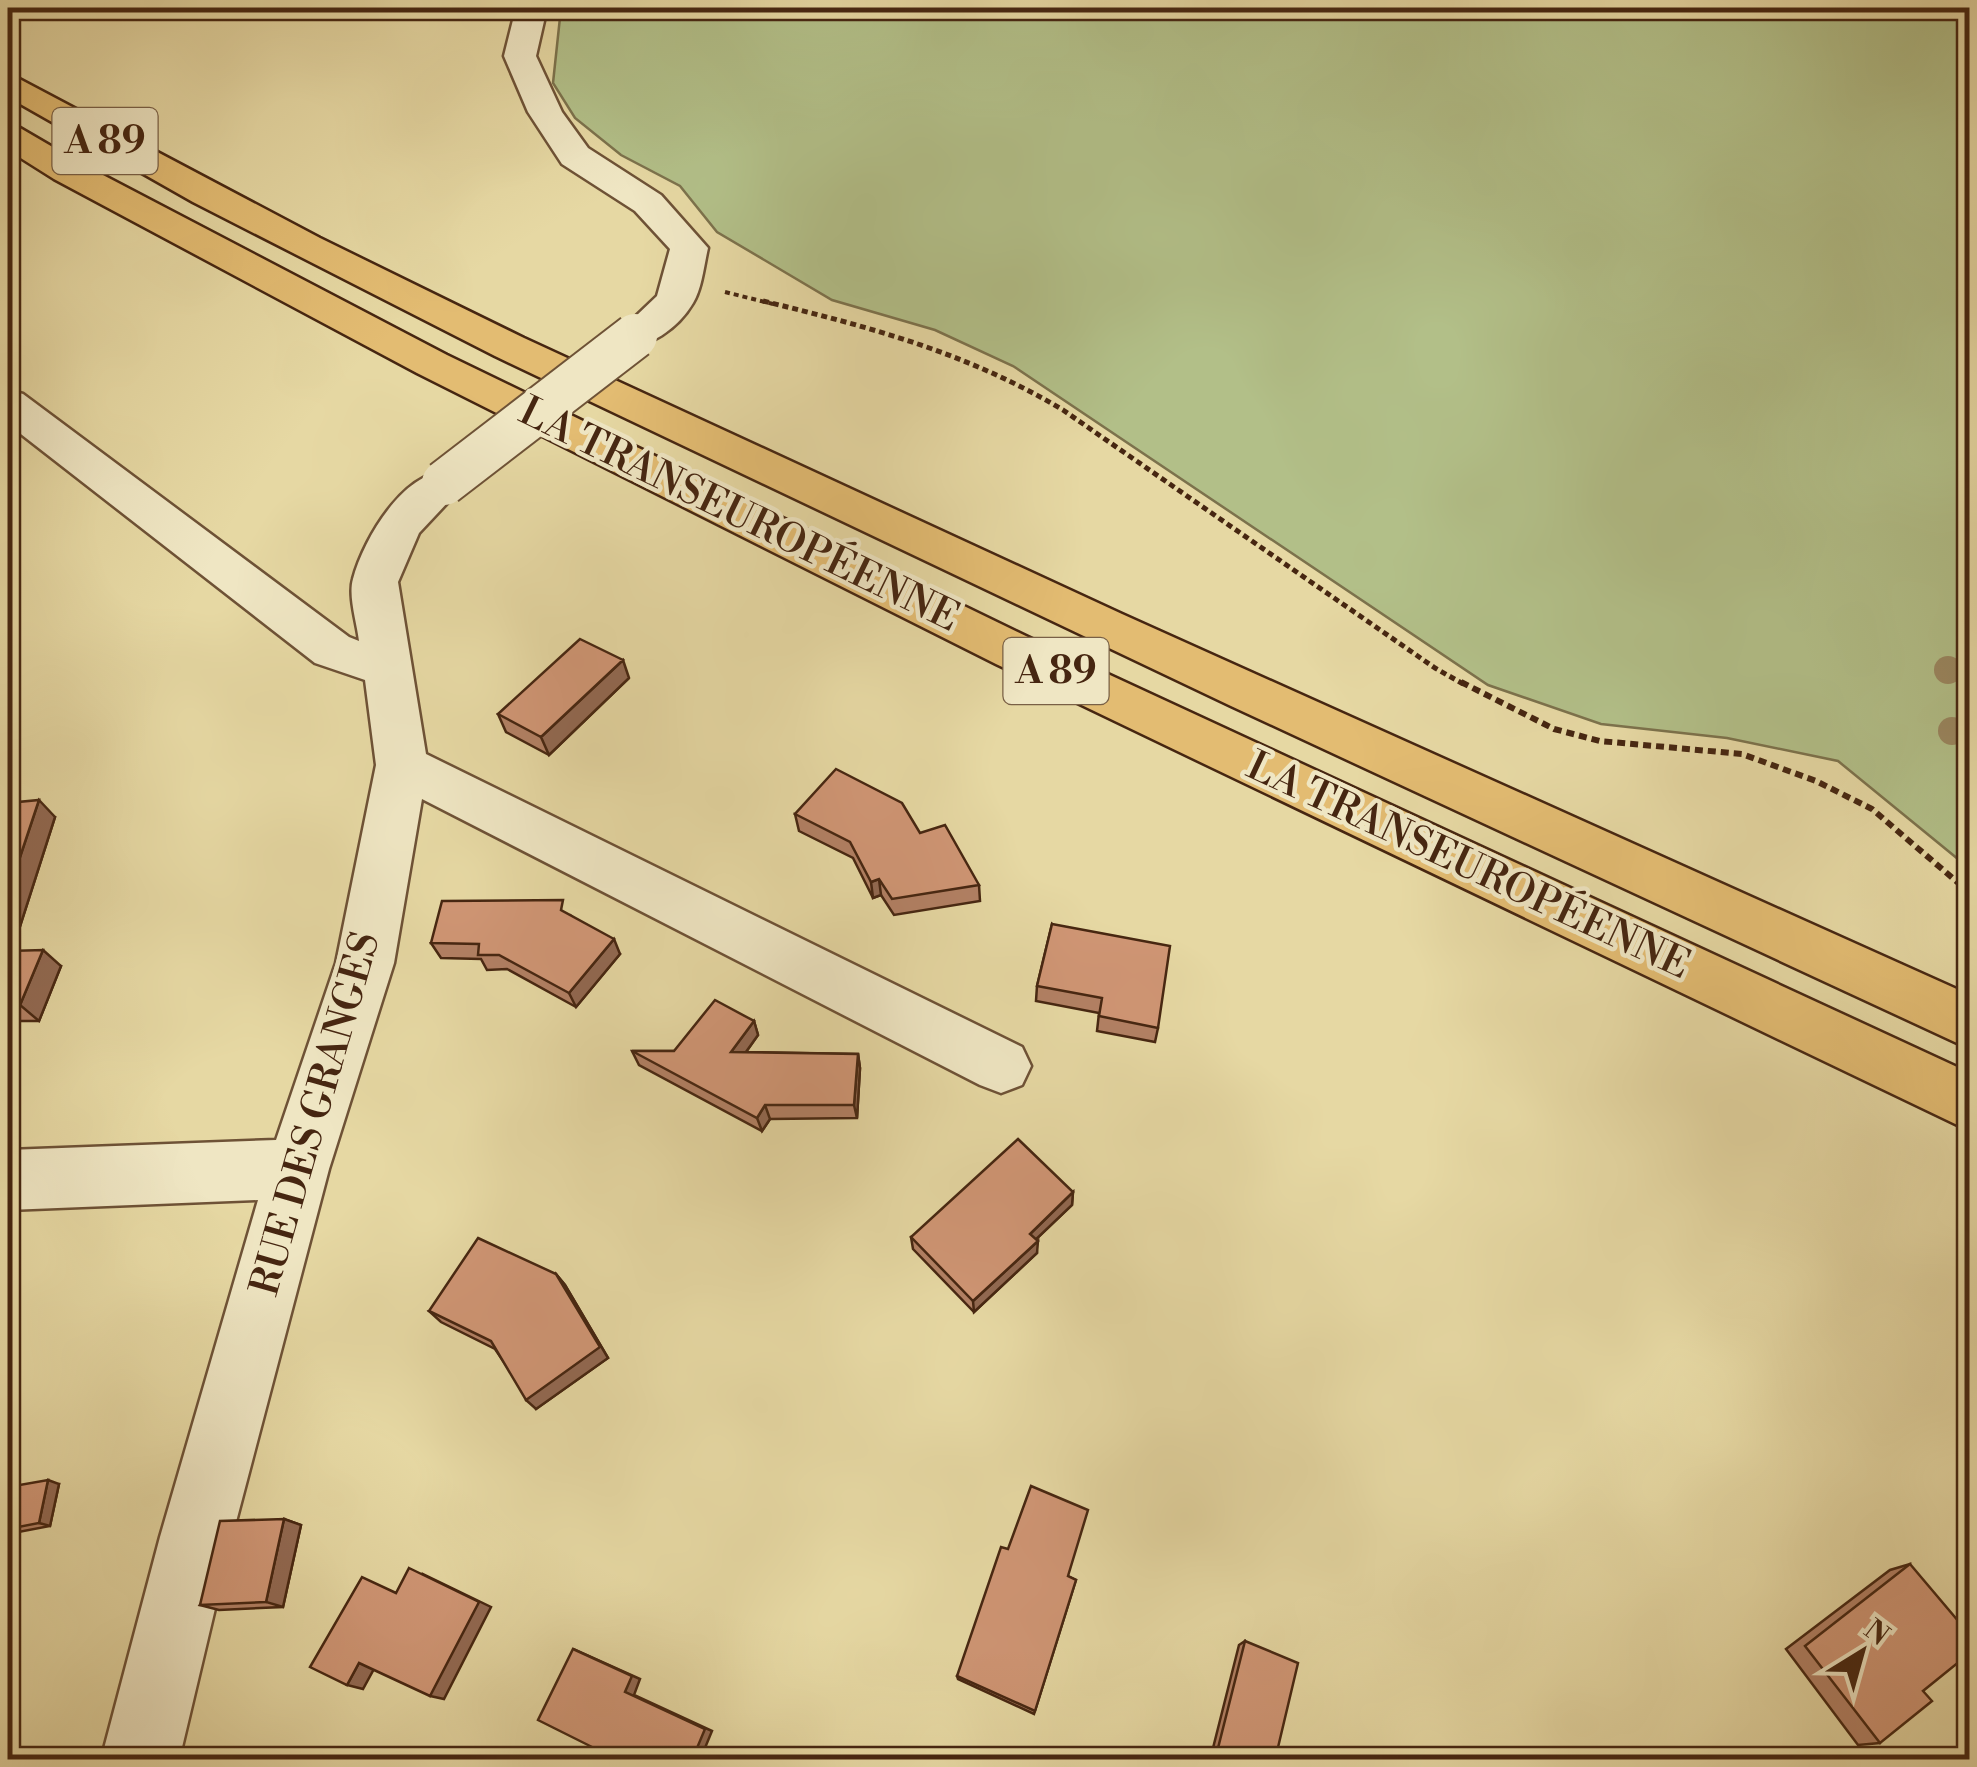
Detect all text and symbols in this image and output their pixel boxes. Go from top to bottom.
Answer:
road number: A 89 [52,108,158,174]
street label: LA TRANSEUROPÉENNE [511,384,969,643]
road number: A 89 [1004,638,1108,704]
street label: LA TRANSEUROPÉENNE [1238,738,1699,991]
street label: RUE DES GRANGES [240,926,392,1302]
north arrow [1812,1602,1912,1702]
text: N [1857,1613,1896,1654]

